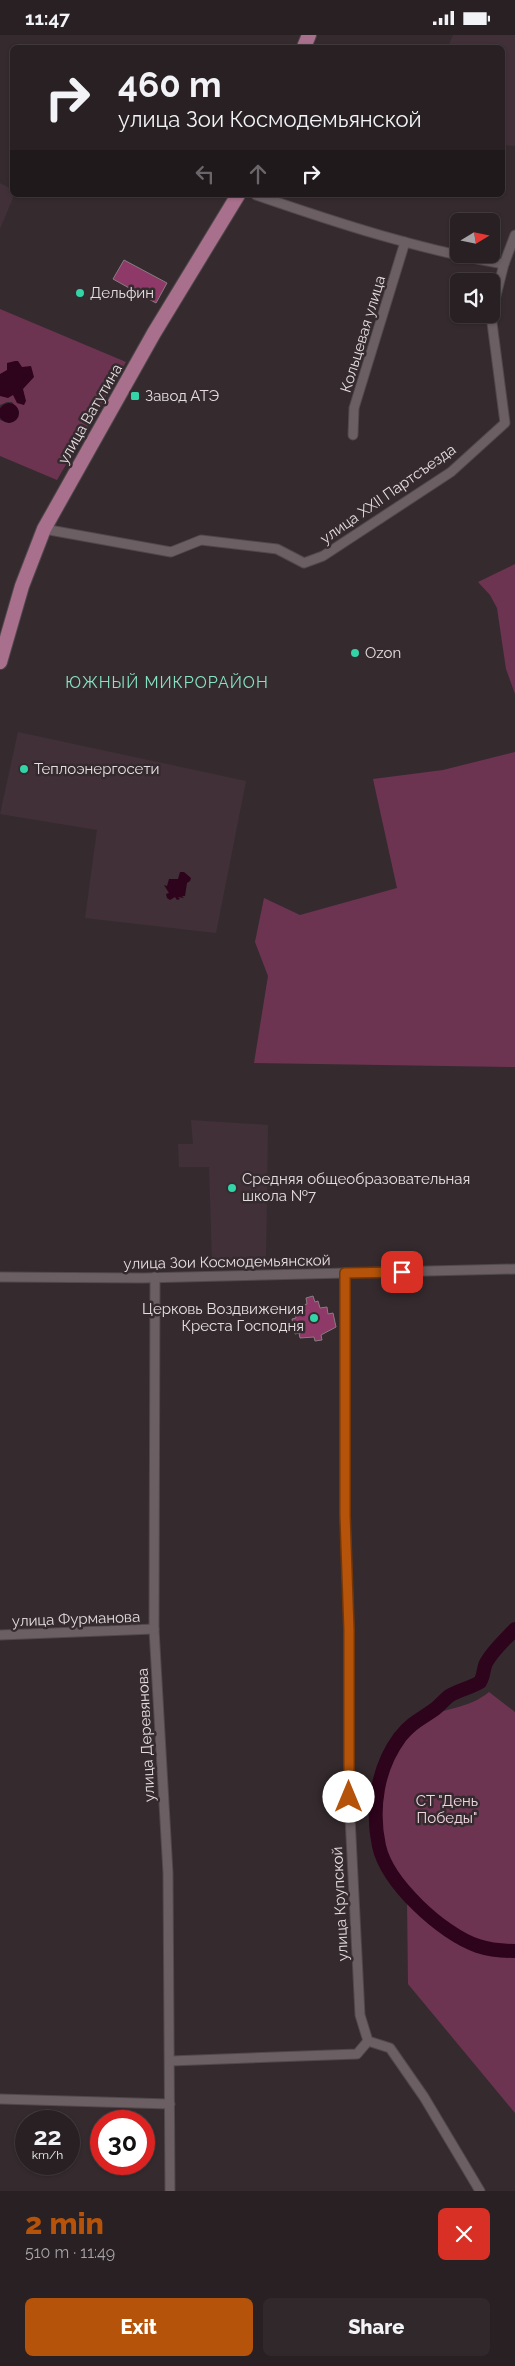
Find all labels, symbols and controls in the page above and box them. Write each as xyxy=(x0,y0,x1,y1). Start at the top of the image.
text: 11:47 xyxy=(25,7,70,29)
text: 460 m xyxy=(118,64,222,105)
icon: right xyxy=(35,65,100,130)
text: улица Зои Космодемьянской xyxy=(118,106,422,132)
icon: left xyxy=(191,160,219,188)
icon: ahead xyxy=(244,160,272,188)
icon: right xyxy=(297,160,325,188)
north arrow xyxy=(450,213,500,263)
map controls xyxy=(450,213,500,323)
street label: Кольцевая улица xyxy=(337,273,389,395)
button: sound xyxy=(450,273,500,323)
place label: Дельфин xyxy=(90,284,154,302)
marker: Дельфин xyxy=(74,287,86,299)
street label: улица Ватутина xyxy=(54,361,126,467)
place label: Завод АТЭ xyxy=(145,387,220,405)
marker: Завод АТЭ xyxy=(129,390,141,402)
street label: улица XXII Партсъезда xyxy=(317,440,459,548)
place label: Ozon xyxy=(365,644,401,662)
marker: Ozon xyxy=(349,647,361,659)
district label: ЮЖНЫЙ МИКРОРАЙОН xyxy=(65,673,269,692)
place label: Теплоэнергосети xyxy=(34,760,159,778)
marker: Теплоэнергосети xyxy=(18,763,30,775)
place label: Средняя общеобразовательная школа №7 xyxy=(242,1170,470,1205)
marker: Средняя общеобразовательная школа №7 xyxy=(226,1182,238,1194)
street label: улица Зои Космодемьянской xyxy=(123,1251,331,1273)
pin xyxy=(381,1251,423,1293)
icon: arrive xyxy=(388,1258,416,1286)
place label: Церковь Воздвижения Креста Господня xyxy=(142,1300,304,1335)
marker: Церковь Воздвижения Креста Господня xyxy=(308,1312,320,1324)
street label: улица Фурманова xyxy=(12,1608,140,1630)
street label: улица Деревянова xyxy=(134,1668,158,1802)
position arrow xyxy=(322,1770,374,1822)
park label: СТ "День Победы" xyxy=(416,1792,478,1827)
street label: улица Крупской xyxy=(328,1846,352,1962)
speed limit sign: 30 xyxy=(90,2110,155,2175)
text: 22 xyxy=(33,2121,62,2151)
text: km/h xyxy=(32,2148,63,2162)
text: 2 min xyxy=(25,2206,104,2241)
button: close xyxy=(438,2208,490,2260)
text: 510 m · 11:49 xyxy=(25,2243,115,2262)
button: Exit xyxy=(25,2298,253,2356)
button: Share xyxy=(263,2298,490,2356)

